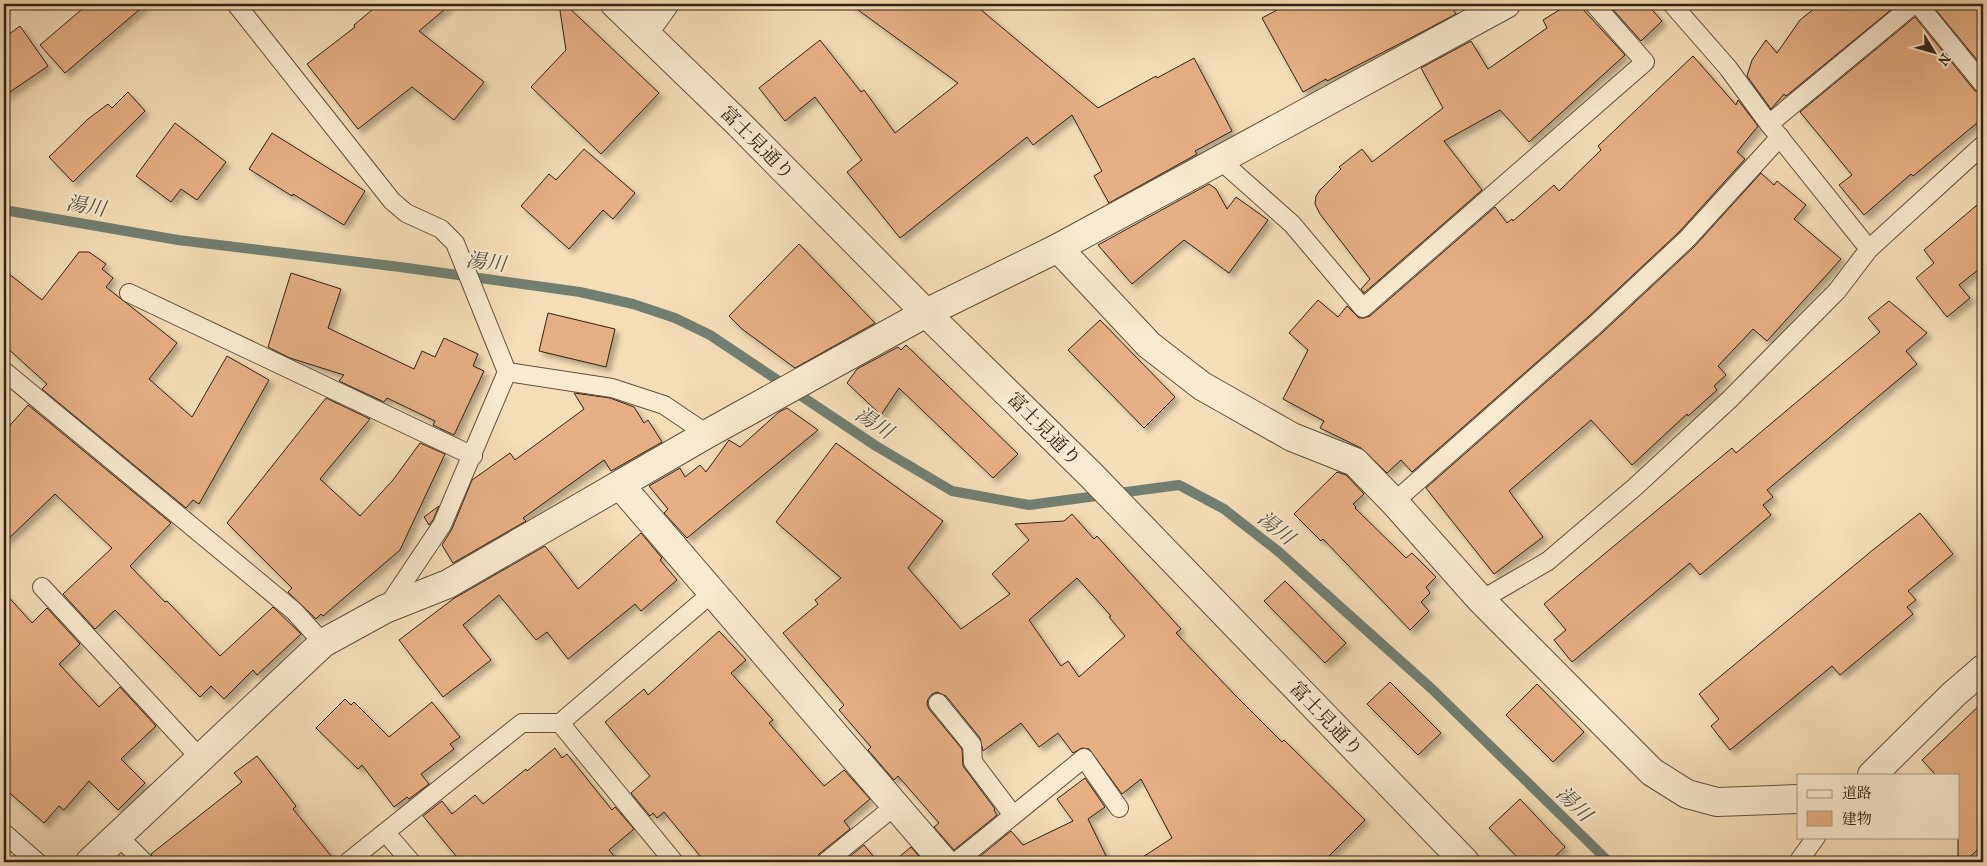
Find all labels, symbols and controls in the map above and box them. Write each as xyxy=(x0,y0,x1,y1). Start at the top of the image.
north arrow xyxy=(1910,28,1960,78)
text: N xyxy=(1934,50,1954,69)
street label: 富士見通り xyxy=(716,102,798,184)
water label: 湯川 xyxy=(64,191,110,221)
water label: 湯川 xyxy=(465,248,509,276)
street label: 富士見通り xyxy=(1003,388,1085,470)
water label: 湯川 xyxy=(851,402,899,445)
water label: 湯川 xyxy=(1253,506,1300,551)
street label: 富士見通り xyxy=(1285,677,1367,761)
legend xyxy=(1797,774,1960,838)
water label: 湯川 xyxy=(1552,782,1598,828)
text: 道路 xyxy=(1842,784,1872,802)
text: 建物 xyxy=(1842,810,1872,828)

